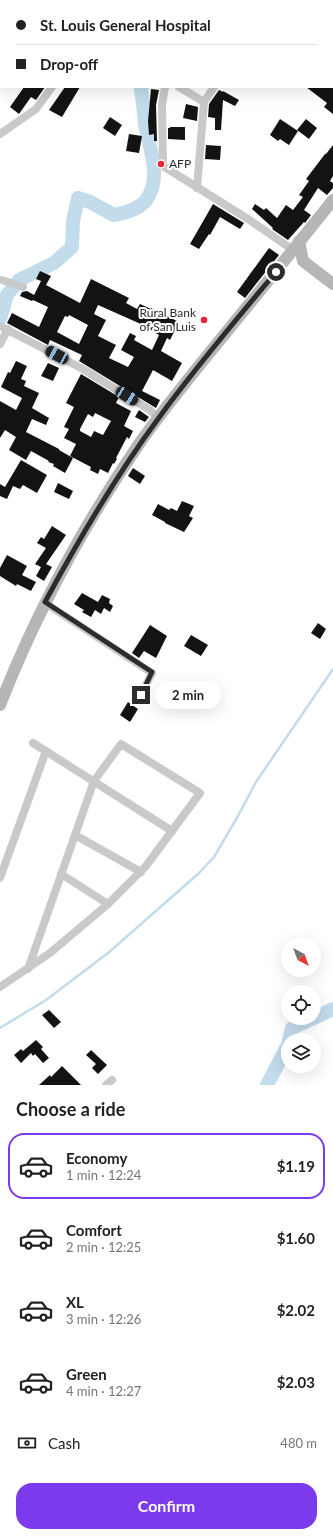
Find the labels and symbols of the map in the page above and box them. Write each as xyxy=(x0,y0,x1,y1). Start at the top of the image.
place label: AFP xyxy=(169,156,191,171)
marker: AFP xyxy=(156,159,166,169)
route start xyxy=(267,263,285,281)
place label: Rural Bank of San Luis xyxy=(139,305,197,334)
marker: Rural Bank of San Luis xyxy=(199,315,209,325)
car xyxy=(44,344,70,366)
car xyxy=(114,385,140,407)
callout: 2 min xyxy=(155,681,221,709)
route end xyxy=(132,686,150,704)
north arrow xyxy=(281,937,321,977)

